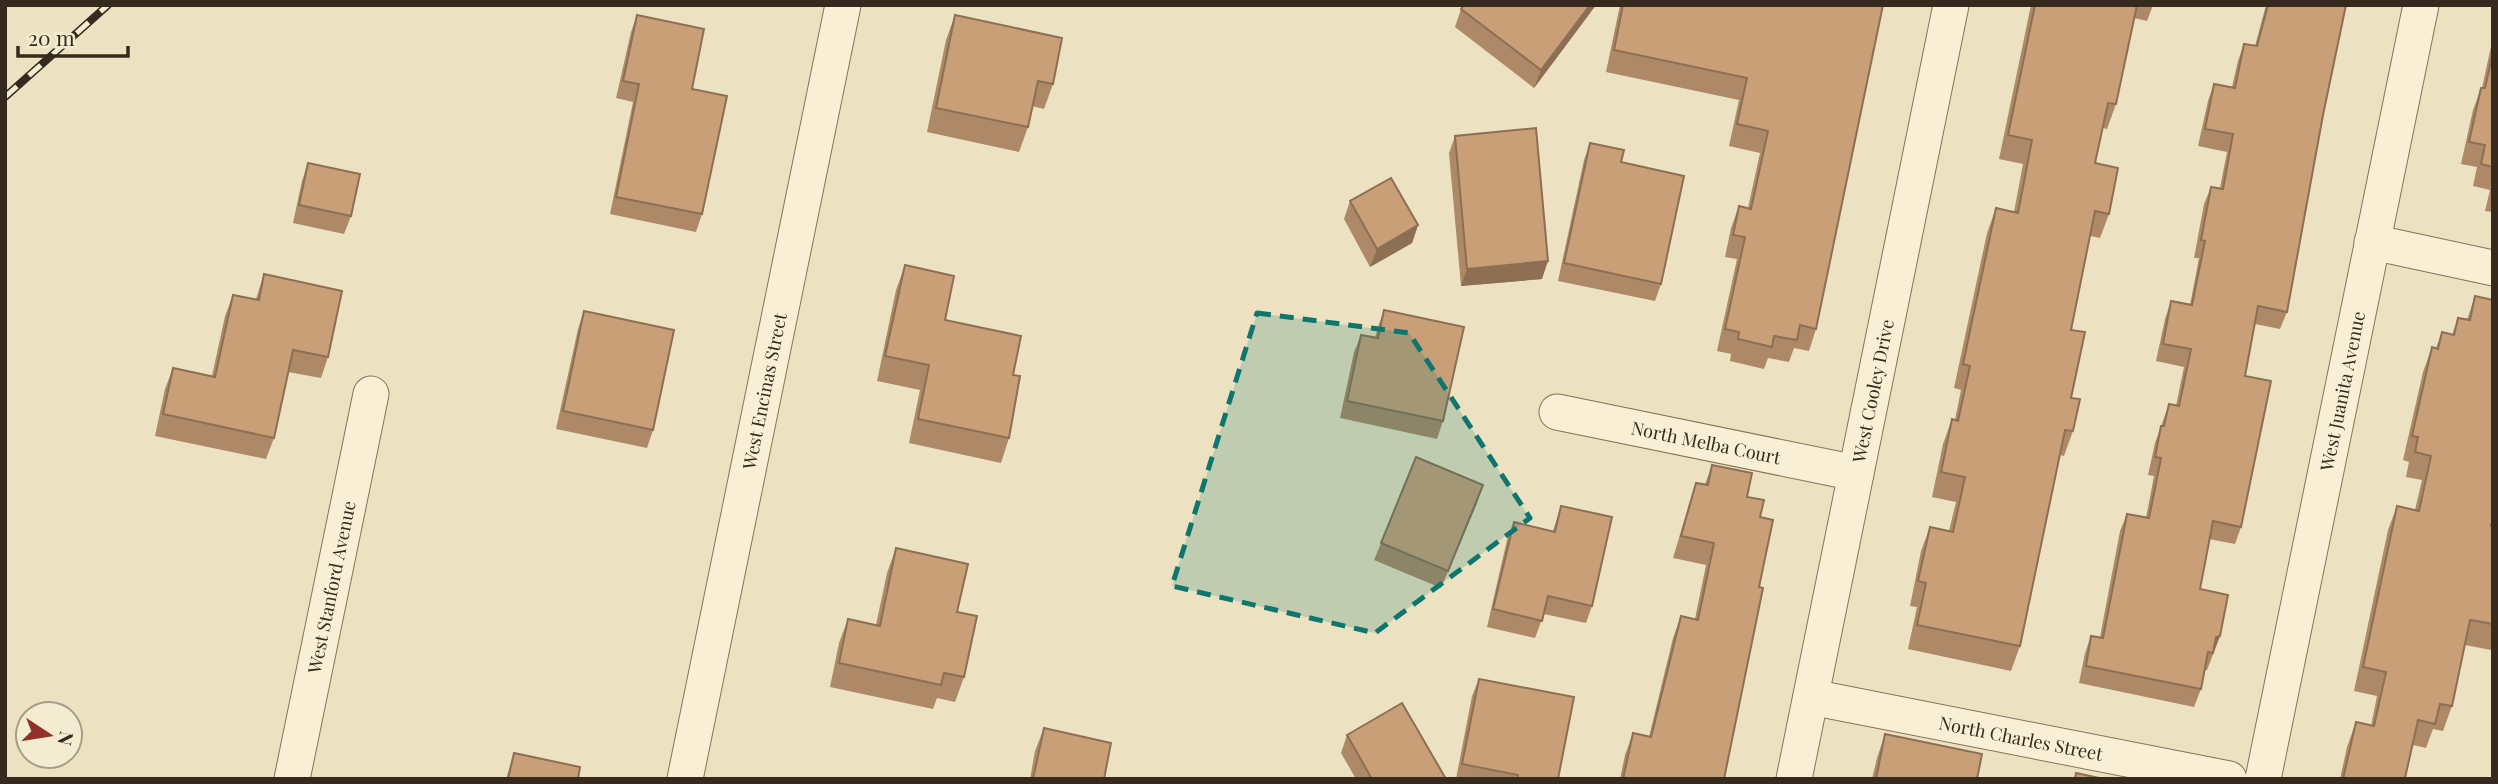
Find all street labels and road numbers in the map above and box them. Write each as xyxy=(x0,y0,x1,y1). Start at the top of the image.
street label: West Juanita Avenue xyxy=(2314,309,2370,474)
street label: West Encinas Street xyxy=(736,310,792,472)
street label: West Cooley Drive xyxy=(1846,317,1899,466)
street label: North Melba Court xyxy=(1629,415,1783,469)
street label: West Stanford Avenue xyxy=(302,499,361,676)
street label: North Charles Street xyxy=(1937,710,2106,766)

